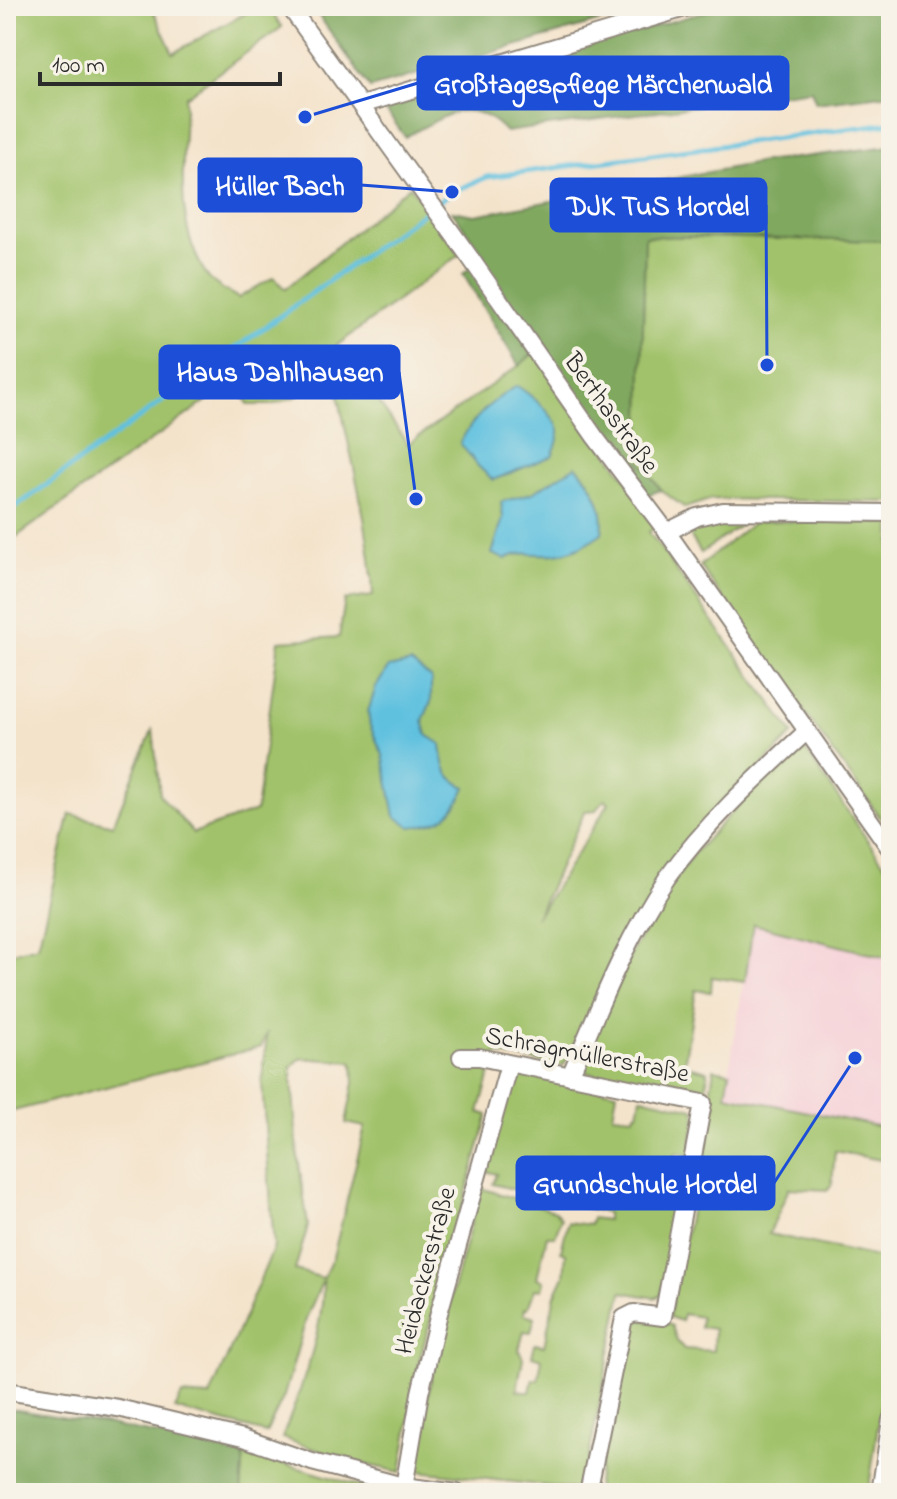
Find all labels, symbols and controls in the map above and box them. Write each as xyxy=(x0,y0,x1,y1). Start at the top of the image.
scale bar xyxy=(40,36,280,86)
text: 100 m xyxy=(52,49,105,84)
callout: Großtagespflege Märchenwald xyxy=(418,57,788,109)
text: Großtagespflege Märchenwald xyxy=(434,66,772,108)
callout: Hüller Bach xyxy=(199,159,361,211)
text: Hüller Bach xyxy=(215,168,345,209)
callout: DJK TuS Hordel xyxy=(551,179,766,231)
text: DJK TuS Hordel xyxy=(565,188,750,229)
street label: Berthastraße xyxy=(552,345,667,483)
callout: Haus Dahlhausen xyxy=(160,346,399,398)
text: Haus Dahlhausen xyxy=(176,354,384,395)
street label: Schragmüllerstraße xyxy=(482,1018,693,1094)
callout: Grundschule Hordel xyxy=(517,1157,774,1209)
text: Grundschule Hordel xyxy=(533,1166,757,1207)
street label: Heidackerstraße xyxy=(386,1183,468,1359)

